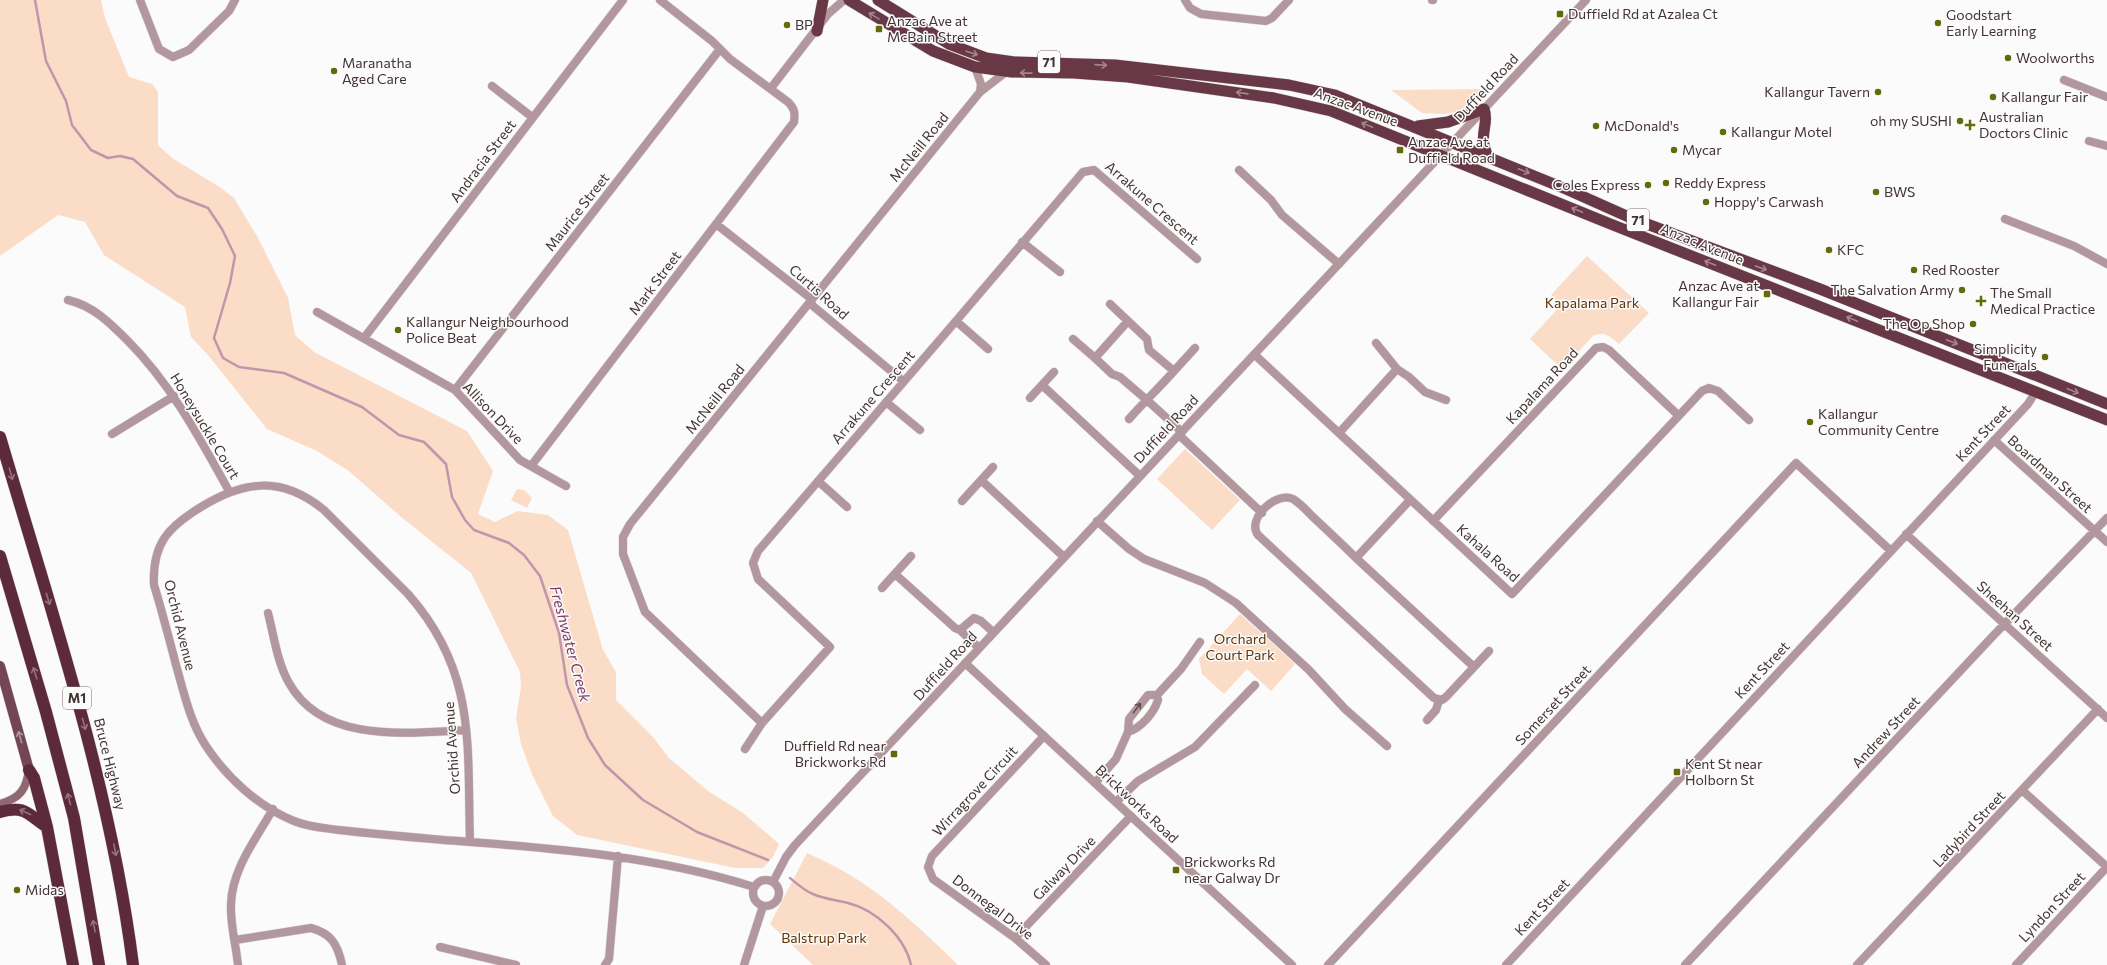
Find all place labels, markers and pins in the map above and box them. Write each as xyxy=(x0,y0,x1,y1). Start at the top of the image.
place label: Duffield Rd at Azalea Ct xyxy=(1568,5,1718,22)
place label: Goodstart Early Learning xyxy=(1946,6,2037,39)
marker: Duffield Rd at Azalea Ct xyxy=(1555,9,1565,19)
place label: Anzac Ave at McBain Street xyxy=(887,12,978,45)
place label: BP xyxy=(795,16,813,33)
marker: Goodstart Early Learning xyxy=(1933,18,1943,28)
marker: BP xyxy=(782,20,792,30)
marker: Anzac Ave at McBain Street xyxy=(874,24,884,34)
place label: Woolworths xyxy=(2016,49,2095,66)
marker: Woolworths xyxy=(2003,53,2013,63)
place label: Maranatha Aged Care xyxy=(342,54,412,87)
marker: Maranatha Aged Care xyxy=(329,66,339,76)
place label: Kallangur Tavern xyxy=(1764,83,1870,100)
marker: Kallangur Tavern xyxy=(1873,87,1883,97)
place label: Kallangur Fair xyxy=(2001,88,2089,105)
marker: Kallangur Fair xyxy=(1988,92,1998,102)
place label: Australian Doctors Clinic xyxy=(1979,108,2068,141)
place label: oh my SUSHI xyxy=(1870,112,1952,129)
marker: oh my SUSHI xyxy=(1955,116,1965,126)
place label: McDonald's xyxy=(1604,117,1679,134)
marker: Australian Doctors Clinic xyxy=(1964,119,1976,131)
marker: McDonald's xyxy=(1591,121,1601,131)
place label: Kallangur Motel xyxy=(1731,123,1832,140)
marker: Kallangur Motel xyxy=(1718,127,1728,137)
place label: Anzac Ave at Duffield Road xyxy=(1408,133,1495,166)
place label: Mycar xyxy=(1682,141,1722,158)
marker: Anzac Ave at Duffield Road xyxy=(1395,145,1405,155)
marker: Mycar xyxy=(1669,145,1679,155)
place label: Reddy Express xyxy=(1674,174,1766,191)
place label: Coles Express xyxy=(1553,176,1640,193)
marker: Reddy Express xyxy=(1661,178,1671,188)
marker: Coles Express xyxy=(1643,180,1653,190)
place label: BWS xyxy=(1884,183,1915,200)
marker: BWS xyxy=(1871,187,1881,197)
place label: Hoppy's Carwash xyxy=(1714,193,1824,210)
marker: Hoppy's Carwash xyxy=(1701,197,1711,207)
place label: KFC xyxy=(1837,241,1864,258)
marker: KFC xyxy=(1824,245,1834,255)
place label: Red Rooster xyxy=(1922,261,2000,278)
marker: Red Rooster xyxy=(1909,265,1919,275)
place label: Anzac Ave at Kallangur Fair xyxy=(1672,277,1759,310)
place label: The Salvation Army xyxy=(1831,281,1954,298)
place label: The Small Medical Practice xyxy=(1990,284,2095,317)
marker: The Salvation Army xyxy=(1957,285,1967,295)
marker: Anzac Ave at Kallangur Fair xyxy=(1762,289,1772,299)
marker: The Small Medical Practice xyxy=(1975,295,1987,307)
place label: Kallangur Neighbourhood Police Beat xyxy=(406,313,569,346)
place label: The Op Shop xyxy=(1883,315,1965,332)
marker: The Op Shop xyxy=(1968,319,1978,329)
marker: Kallangur Neighbourhood Police Beat xyxy=(393,325,403,335)
place label: Simplicity Funerals xyxy=(1974,340,2037,373)
marker: Simplicity Funerals xyxy=(2040,352,2050,362)
place label: Kallangur Community Centre xyxy=(1818,405,1939,438)
marker: Kallangur Community Centre xyxy=(1805,417,1815,427)
place label: Duffield Rd near Brickworks Rd xyxy=(784,737,886,770)
marker: Duffield Rd near Brickworks Rd xyxy=(889,749,899,759)
place label: Kent St near Holborn St xyxy=(1685,755,1763,788)
marker: Kent St near Holborn St xyxy=(1672,767,1682,777)
place label: Brickworks Rd near Galway Dr xyxy=(1184,853,1281,886)
marker: Brickworks Rd near Galway Dr xyxy=(1171,865,1181,875)
place label: Midas xyxy=(25,881,64,898)
marker: Midas xyxy=(12,885,22,895)

